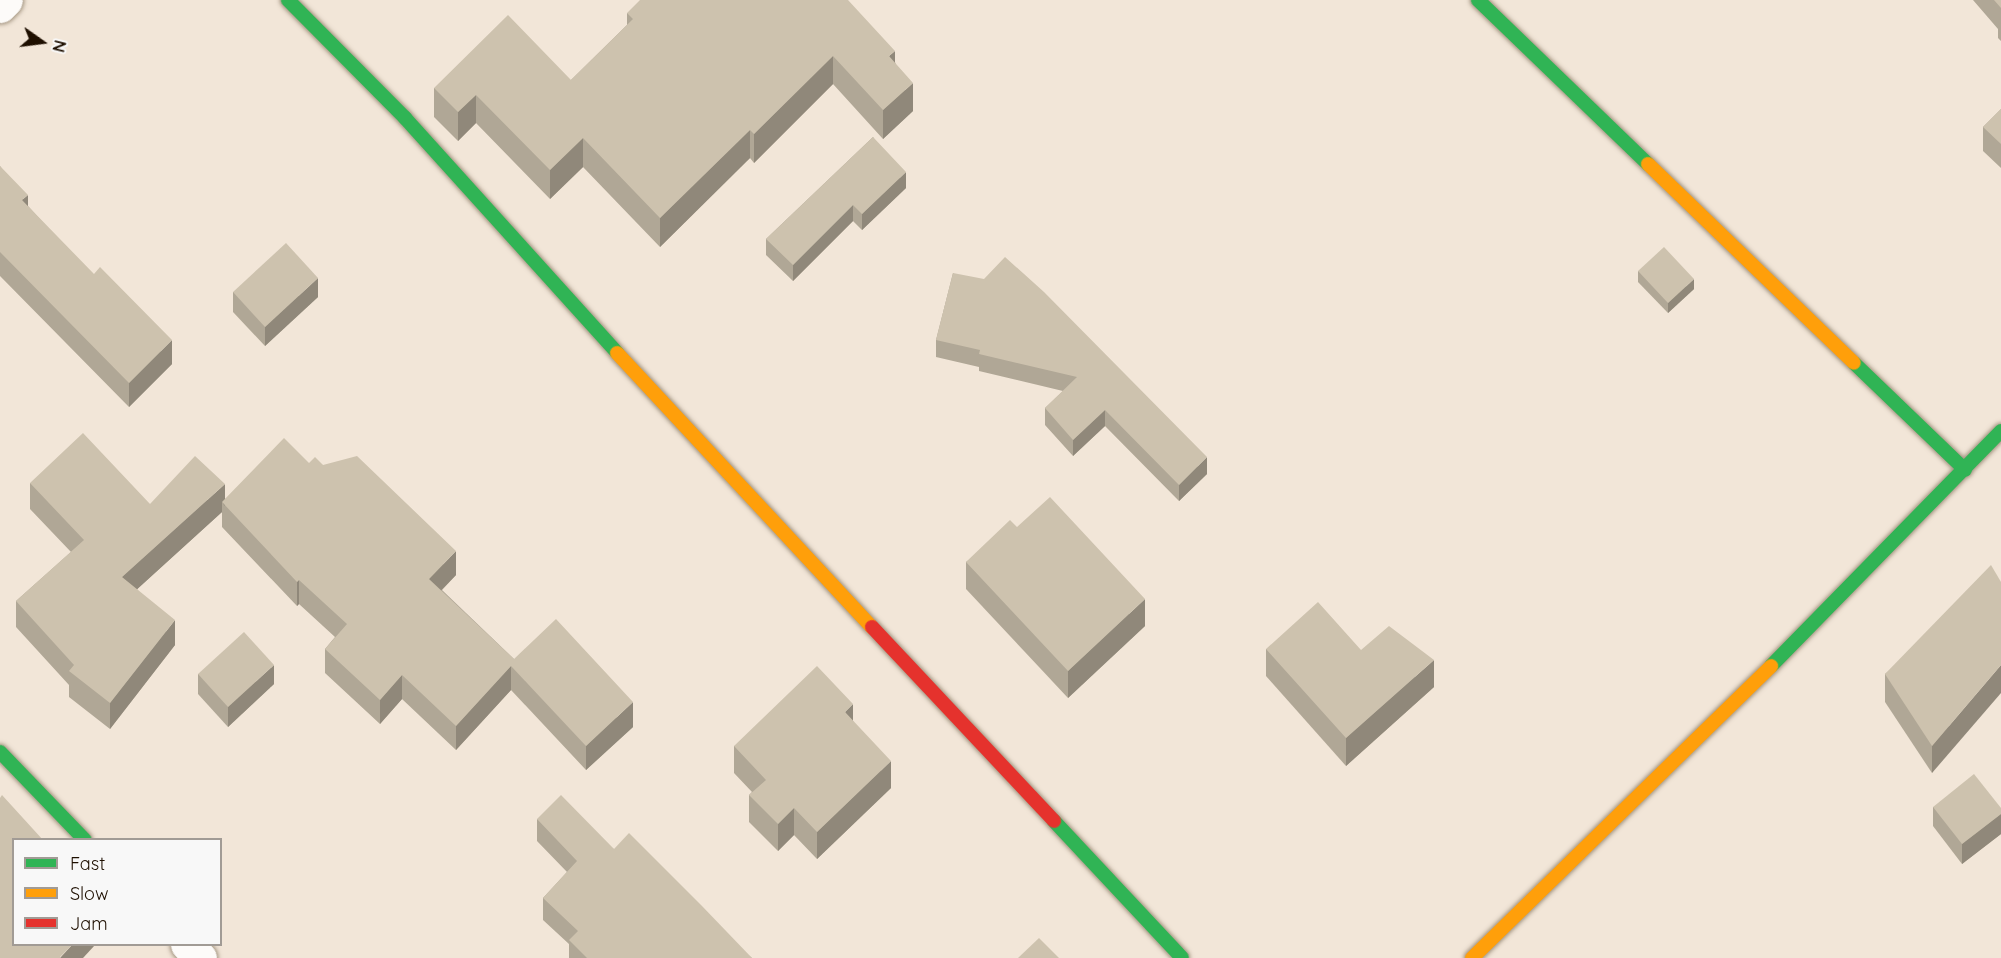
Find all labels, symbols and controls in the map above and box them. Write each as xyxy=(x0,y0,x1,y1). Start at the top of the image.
north arrow xyxy=(12,12,72,72)
text: N xyxy=(48,38,71,54)
legend xyxy=(12,838,222,946)
text: Fast xyxy=(70,852,105,875)
text: Slow xyxy=(70,882,108,905)
text: Jam xyxy=(70,912,108,935)

